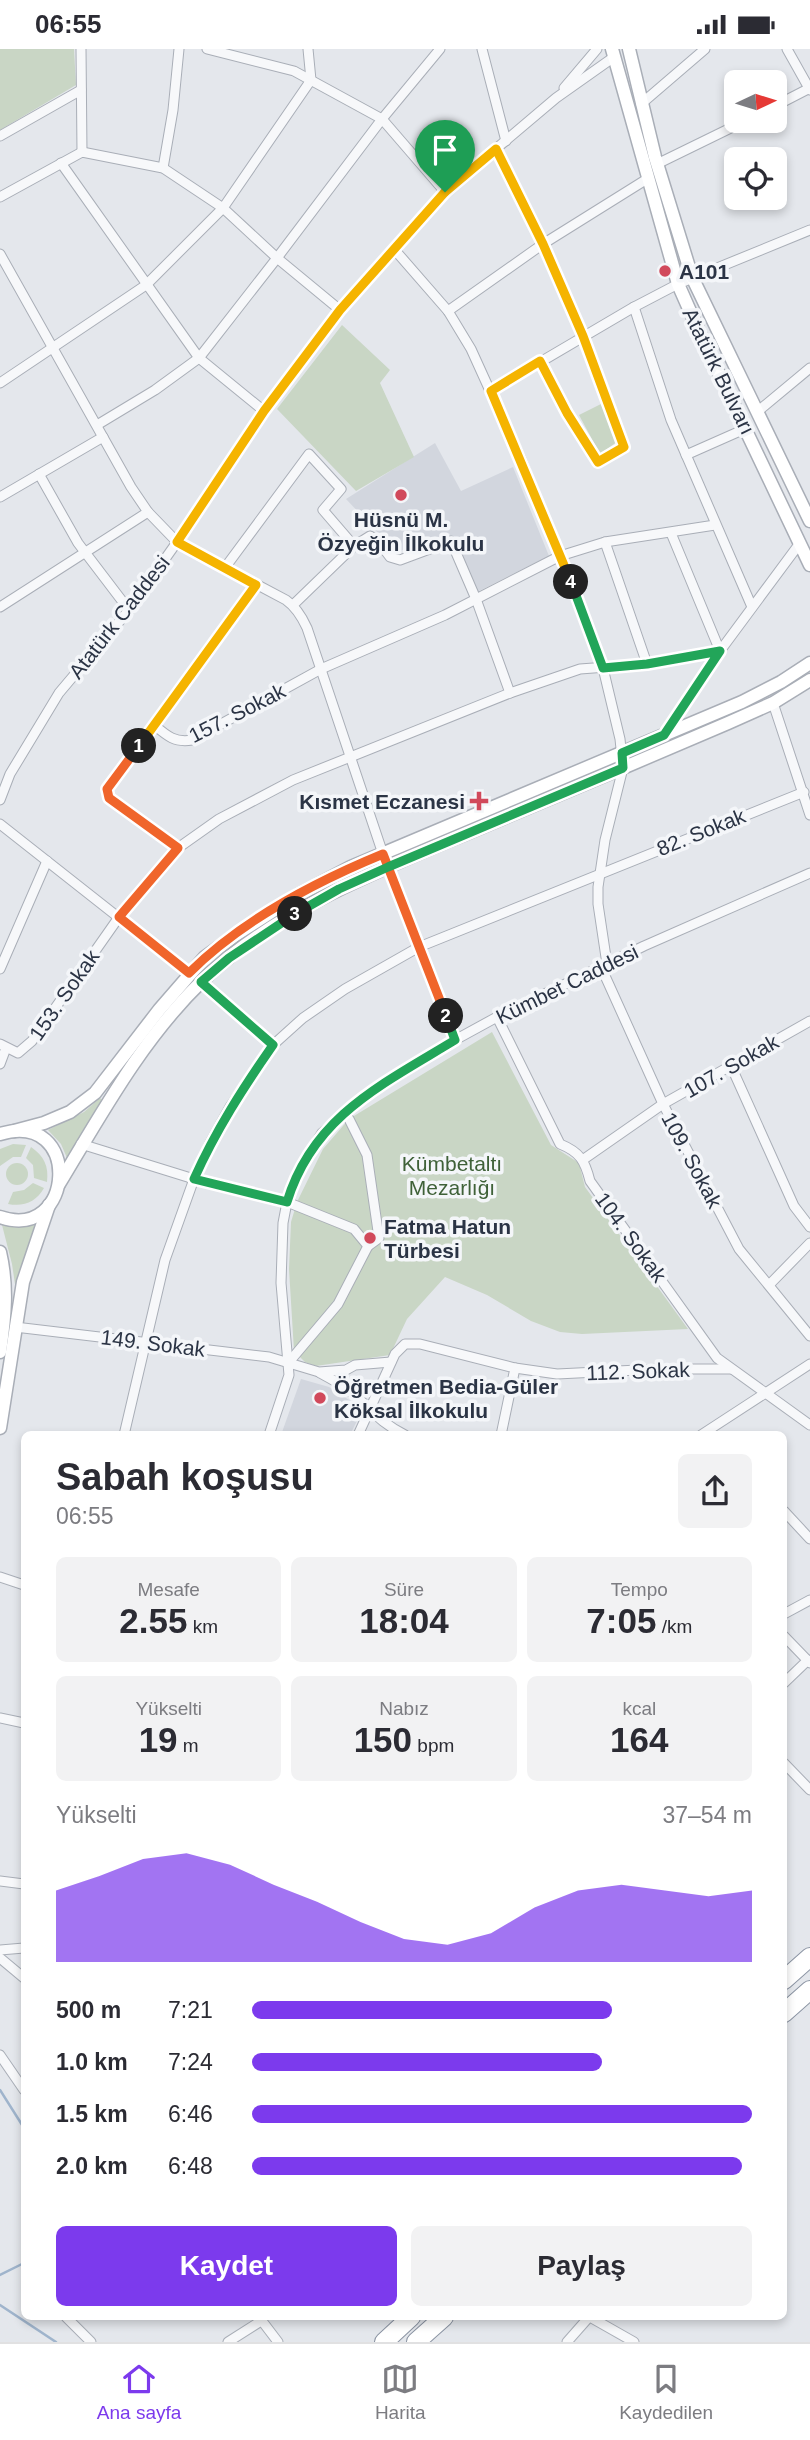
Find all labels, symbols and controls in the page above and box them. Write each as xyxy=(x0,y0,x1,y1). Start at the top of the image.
text: 06:55 xyxy=(35,9,102,39)
north arrow xyxy=(724,70,788,133)
map controls xyxy=(724,70,787,210)
pin xyxy=(415,120,475,192)
icon: arrive xyxy=(426,131,464,169)
button: locate xyxy=(724,147,787,210)
place label: A101 xyxy=(679,260,730,283)
marker: A101 xyxy=(657,263,673,279)
street label: Atatürk Bulvarı xyxy=(678,304,760,438)
marker: Hüsnü M. Özyeğin İlkokulu xyxy=(393,487,409,503)
place label: Hüsnü M. Özyeğin İlkokulu xyxy=(318,508,484,555)
street label: Atatürk Caddesi xyxy=(64,551,174,683)
pin: 4 xyxy=(554,565,588,599)
text: 4 xyxy=(565,571,576,592)
street label: 157. Sokak xyxy=(185,679,289,747)
pin: 1 xyxy=(122,729,156,763)
text: 1 xyxy=(133,735,144,756)
place label: Kısmet Eczanesi xyxy=(299,790,465,813)
marker: Kısmet Eczanesi xyxy=(471,793,487,809)
street label: 82. Sokak xyxy=(653,804,749,860)
pin: 3 xyxy=(278,897,312,931)
text: 3 xyxy=(289,903,300,924)
street label: Kümbet Caddesi xyxy=(492,940,642,1028)
street label: 153. Sokak xyxy=(24,945,104,1045)
pin: 2 xyxy=(428,999,464,1033)
text: 2 xyxy=(440,1005,451,1026)
street label: 107. Sokak xyxy=(680,1030,783,1102)
street label: 109. Sokak xyxy=(657,1108,727,1212)
park label: Kümbetaltı Mezarlığı xyxy=(402,1152,502,1199)
street label: 104. Sokak xyxy=(591,1188,671,1287)
place label: Fatma Hatun Türbesi xyxy=(384,1215,511,1262)
marker: Fatma Hatun Türbesi xyxy=(362,1230,378,1246)
street label: 149. Sokak xyxy=(99,1325,207,1361)
street label: 112. Sokak xyxy=(586,1358,691,1384)
place label: Öğretmen Bedia-Güler Köksal İlkokulu xyxy=(334,1375,558,1422)
marker: Öğretmen Bedia-Güler Köksal İlkokulu xyxy=(312,1390,328,1406)
button: share xyxy=(678,1454,752,1528)
text: Sabah koşusu xyxy=(56,1456,314,1498)
text: 06:55 xyxy=(56,1503,114,1529)
text: Mesafe xyxy=(138,1579,200,1600)
text: Süre xyxy=(384,1579,424,1600)
text: Tempo xyxy=(611,1579,668,1600)
text: 2.55 xyxy=(119,1601,187,1640)
text: 18:04 xyxy=(359,1601,449,1640)
text: 7:05 xyxy=(586,1601,656,1640)
text: km xyxy=(187,1616,218,1637)
text: /km xyxy=(656,1616,692,1637)
text: Yükselti xyxy=(135,1698,202,1719)
text: Nabız xyxy=(379,1698,429,1719)
text: kcal xyxy=(622,1698,656,1719)
text: 19 xyxy=(139,1720,178,1759)
text: 150 xyxy=(354,1720,412,1759)
text: 164 xyxy=(610,1720,669,1759)
text: m xyxy=(178,1735,199,1756)
text: bpm xyxy=(412,1735,454,1756)
text: Yükselti xyxy=(56,1802,137,1828)
text: 37–54 m xyxy=(662,1802,752,1828)
text: 500 m xyxy=(56,1997,121,2023)
text: 7:21 xyxy=(168,1997,213,2023)
text: 1.0 km xyxy=(56,2049,128,2075)
text: 7:24 xyxy=(168,2049,213,2075)
text: 1.5 km xyxy=(56,2101,128,2127)
text: 6:46 xyxy=(168,2101,213,2127)
text: 2.0 km xyxy=(56,2153,128,2179)
text: 6:48 xyxy=(168,2153,213,2179)
button: Kaydet xyxy=(56,2226,397,2306)
button: Paylaş xyxy=(411,2226,752,2306)
tab: Ana sayfa xyxy=(97,2360,181,2424)
tab: Harita xyxy=(375,2360,426,2424)
tab: Kaydedilen xyxy=(619,2360,713,2424)

